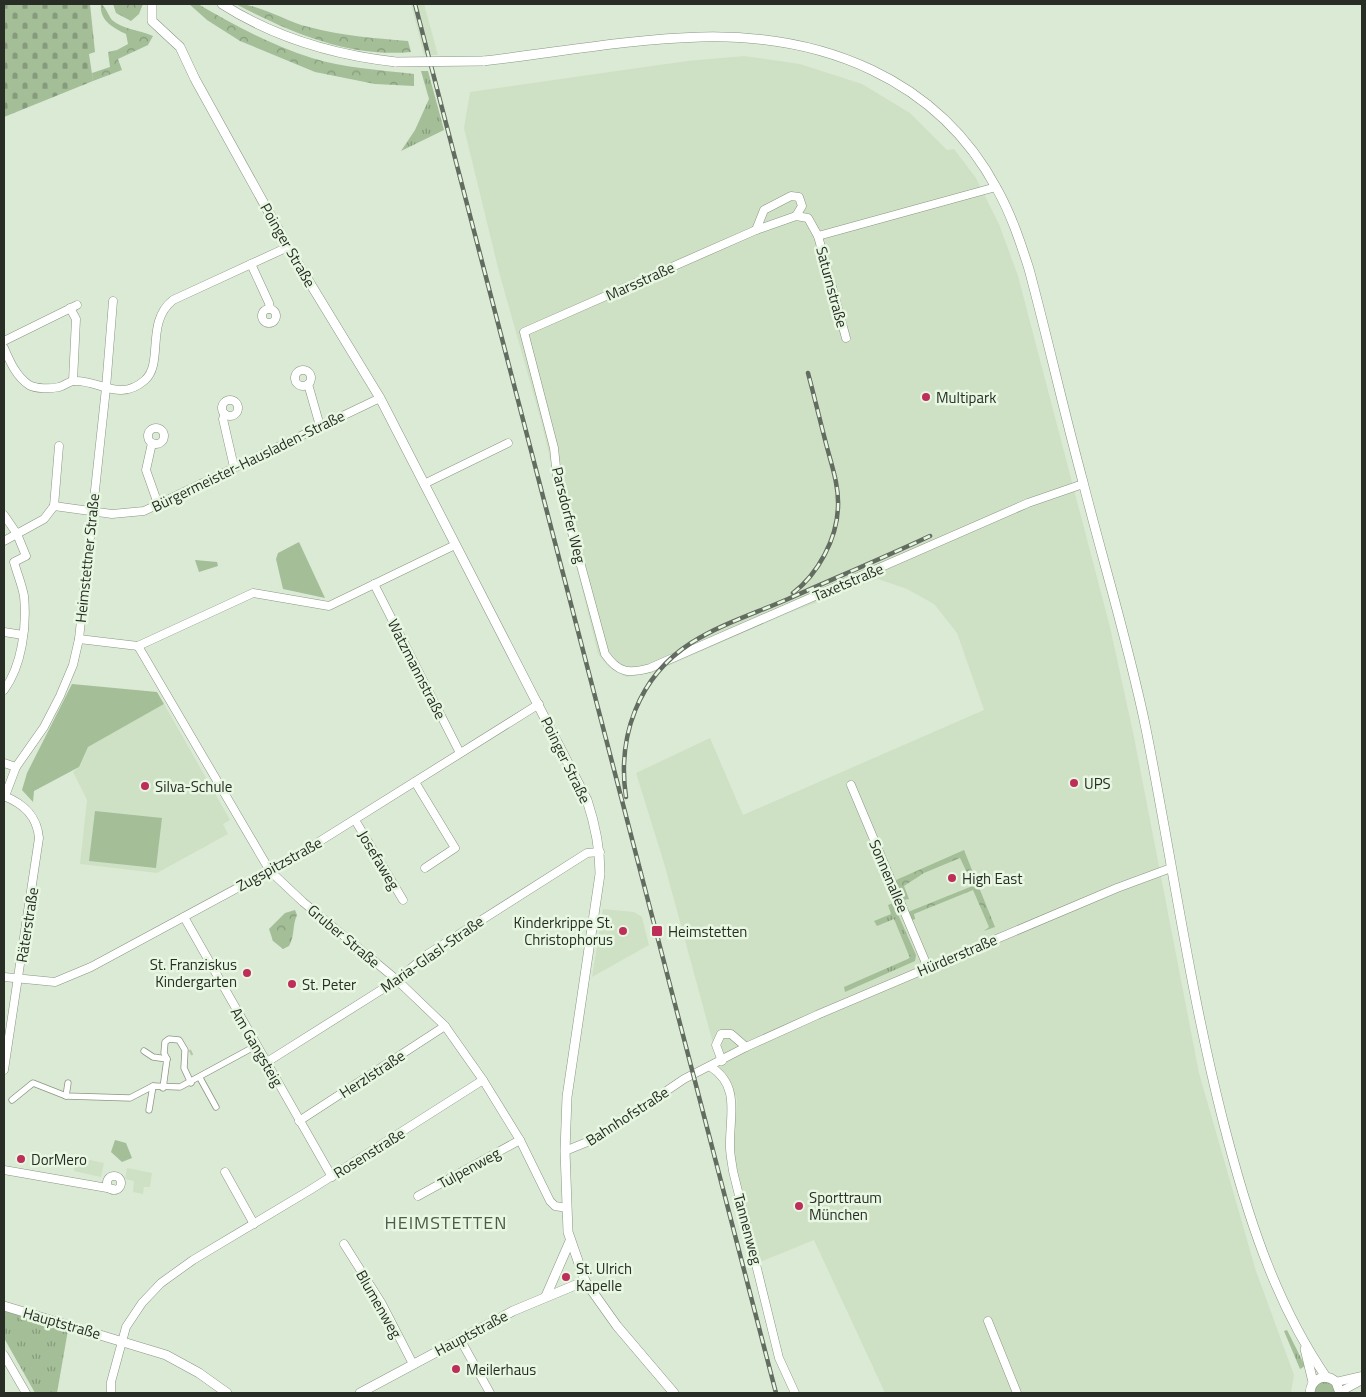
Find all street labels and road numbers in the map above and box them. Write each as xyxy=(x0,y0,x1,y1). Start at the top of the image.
street label: Poinger Straße xyxy=(255,199,321,291)
street label: Saturnstraße xyxy=(810,244,854,330)
street label: Marsstraße xyxy=(602,256,678,306)
street label: Bürgermeister-Hausladen-Straße xyxy=(147,404,349,518)
street label: Parsdorfer Weg xyxy=(546,464,592,566)
street label: Heimstettner Straße xyxy=(69,492,105,624)
street label: Taxetstraße xyxy=(809,557,887,607)
street label: Watzmannstraße xyxy=(382,615,452,723)
street label: Poinger Straße xyxy=(535,713,597,807)
street label: Josefaweg xyxy=(352,826,406,894)
street label: Zugspitzstraße xyxy=(232,831,326,897)
street label: Sonnenallee xyxy=(863,836,915,916)
street label: Räterstraße xyxy=(10,886,44,964)
street label: Gruber Straße xyxy=(303,899,385,973)
street label: Maria-Glasl-Straße xyxy=(376,910,488,998)
street label: Hürderstraße xyxy=(913,928,1001,982)
street label: Am Gangsteig xyxy=(225,1003,289,1091)
street label: Herzlstraße xyxy=(335,1044,409,1104)
street label: Bahnhofstraße xyxy=(581,1081,673,1151)
street label: Rosenstraße xyxy=(329,1122,409,1184)
street label: Tulpenweg xyxy=(434,1141,505,1195)
street label: Tannenweg xyxy=(728,1191,769,1267)
street label: Blumenweg xyxy=(350,1266,408,1343)
street label: Hauptstraße xyxy=(20,1301,104,1345)
street label: Hauptstraße xyxy=(430,1304,512,1362)

